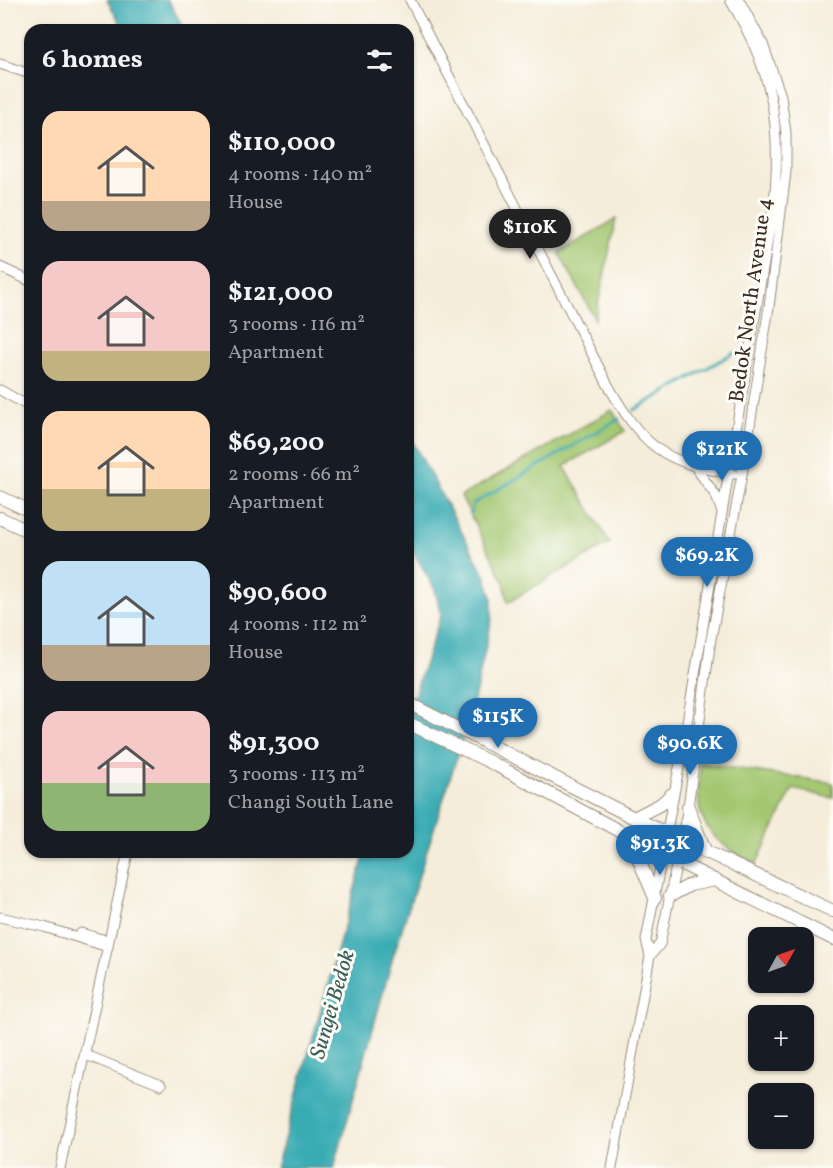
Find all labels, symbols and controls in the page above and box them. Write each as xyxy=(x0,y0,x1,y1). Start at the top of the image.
text: 6 homes xyxy=(42,42,143,78)
icon: filters xyxy=(363,44,396,77)
text: $110,000 xyxy=(228,125,336,161)
icon: home xyxy=(90,135,162,207)
text: 4 rooms · 140 m² xyxy=(228,161,372,189)
text: House xyxy=(228,189,283,217)
street label: Bedok North Avenue 4 xyxy=(723,196,780,405)
pin: $110K xyxy=(488,209,572,260)
text: $110K xyxy=(503,214,557,242)
text: $121,000 xyxy=(228,275,333,311)
icon: home xyxy=(90,285,162,357)
text: 3 rooms · 116 m² xyxy=(228,311,365,339)
text: Apartment xyxy=(228,339,324,367)
text: $69,200 xyxy=(228,425,324,461)
pin: $121K xyxy=(680,431,764,482)
icon: home xyxy=(90,435,162,507)
text: $121K xyxy=(696,436,748,464)
text: 2 rooms · 66 m² xyxy=(228,461,360,489)
text: Apartment xyxy=(228,489,324,517)
pin: $69.2K xyxy=(658,537,756,588)
text: $69.2K xyxy=(675,542,739,570)
text: $90,600 xyxy=(228,575,327,611)
icon: home xyxy=(90,585,162,657)
text: 4 rooms · 112 m² xyxy=(228,611,367,639)
text: House xyxy=(228,639,283,667)
pin: $115K xyxy=(456,698,540,749)
text: $115K xyxy=(472,703,524,731)
text: $91,300 xyxy=(228,725,319,761)
pin: $90.6K xyxy=(641,725,739,776)
text: $90.6K xyxy=(657,730,723,758)
icon: home xyxy=(90,735,162,807)
text: 3 rooms · 113 m² xyxy=(228,761,365,789)
text: Changi South Lane xyxy=(228,789,394,817)
pin: $91.3K xyxy=(611,825,709,876)
text: $91.3K xyxy=(630,830,690,858)
north arrow xyxy=(748,927,814,993)
map controls xyxy=(748,927,814,1149)
water label: Sungei Bedok xyxy=(303,947,364,1063)
button: + xyxy=(748,1005,814,1071)
button: − xyxy=(748,1083,814,1149)

